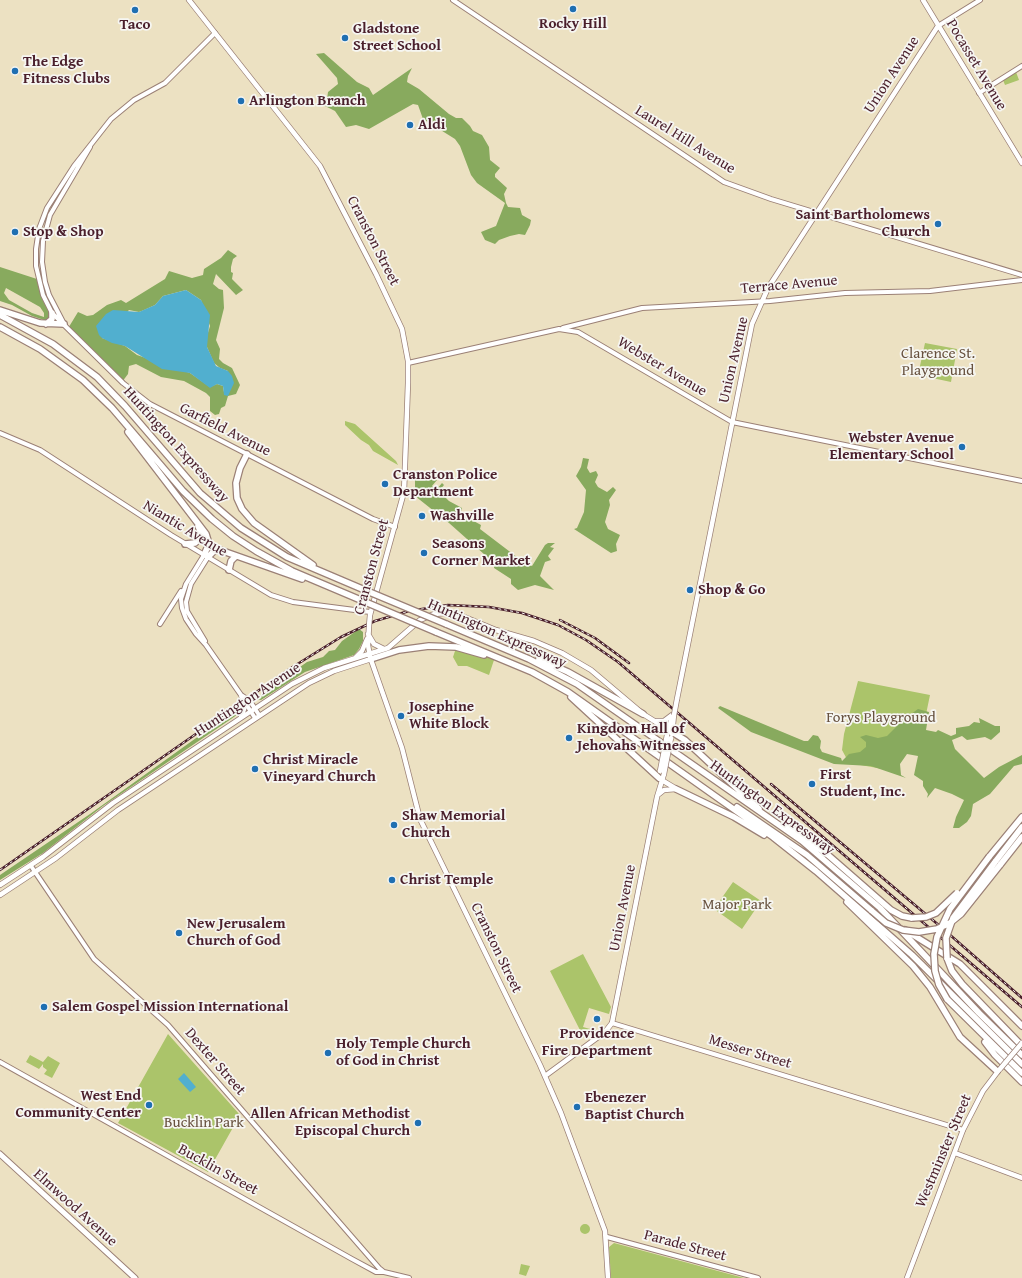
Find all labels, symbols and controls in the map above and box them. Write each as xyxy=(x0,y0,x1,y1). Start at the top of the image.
marker: Rocky Hill xyxy=(568,4,578,14)
marker: Taco xyxy=(130,5,140,15)
place label: Rocky Hill xyxy=(539,15,607,33)
place label: Taco xyxy=(120,16,150,34)
street label: Pocasset Avenue xyxy=(942,16,1010,114)
place label: Gladstone Street School xyxy=(353,20,441,55)
marker: Gladstone Street School xyxy=(340,33,350,43)
street label: Union Avenue xyxy=(860,33,924,117)
place label: The Edge Fitness Clubs xyxy=(23,53,110,88)
marker: The Edge Fitness Clubs xyxy=(10,66,20,76)
place label: Arlington Branch xyxy=(249,92,365,110)
marker: Arlington Branch xyxy=(236,96,246,106)
street label: Laurel Hill Avenue xyxy=(631,102,739,178)
place label: Aldi xyxy=(418,116,445,134)
marker: Aldi xyxy=(405,120,415,130)
street label: Cranston Street xyxy=(343,193,403,289)
place label: Saint Bartholomews Church xyxy=(795,206,930,241)
marker: Saint Bartholomews Church xyxy=(933,219,943,229)
place label: Stop & Shop xyxy=(23,223,103,241)
marker: Stop & Shop xyxy=(10,227,20,237)
street label: Terrace Avenue xyxy=(740,272,838,298)
street label: Union Avenue xyxy=(715,315,753,405)
street label: Webster Avenue xyxy=(614,333,710,401)
park label: Clarence St. Playground xyxy=(901,345,975,380)
street label: Huntington Expressway xyxy=(119,383,233,507)
street label: Garfield Avenue xyxy=(176,399,274,461)
place label: Webster Avenue Elementary School xyxy=(830,429,954,464)
marker: Webster Avenue Elementary School xyxy=(957,442,967,452)
place label: Cranston Police Department xyxy=(393,466,497,501)
marker: Cranston Police Department xyxy=(380,479,390,489)
street label: Niantic Avenue xyxy=(140,497,230,561)
place label: Washville xyxy=(430,507,494,525)
marker: Washville xyxy=(417,511,427,521)
street label: Cranston Street xyxy=(351,517,393,617)
place label: Seasons Corner Market xyxy=(432,535,531,570)
marker: Seasons Corner Market xyxy=(419,548,429,558)
place label: Shop & Go xyxy=(698,581,765,599)
marker: Shop & Go xyxy=(685,585,695,595)
street label: Huntington Expressway xyxy=(425,595,569,673)
street label: Huntington Avenue xyxy=(192,659,304,741)
place label: Josephine White Block xyxy=(409,698,489,733)
park label: Forys Playground xyxy=(826,709,936,727)
marker: Josephine White Block xyxy=(396,711,406,721)
place label: Kingdom Hall of Jehovahs Witnesses xyxy=(577,720,706,755)
marker: Kingdom Hall of Jehovahs Witnesses xyxy=(564,733,574,743)
place label: Christ Miracle Vineyard Church xyxy=(263,751,376,786)
street label: Huntington Expressway xyxy=(706,757,838,859)
marker: Christ Miracle Vineyard Church xyxy=(250,764,260,774)
place label: First Student, Inc. xyxy=(820,766,905,801)
marker: First Student, Inc. xyxy=(807,779,817,789)
place label: Shaw Memorial Church xyxy=(402,807,505,842)
marker: Shaw Memorial Church xyxy=(389,820,399,830)
street label: Union Avenue xyxy=(606,863,640,953)
place label: Christ Temple xyxy=(400,871,493,889)
marker: Christ Temple xyxy=(387,875,397,885)
park label: Major Park xyxy=(702,896,772,914)
street label: Cranston Street xyxy=(466,900,526,996)
place label: New Jerusalem Church of God xyxy=(187,915,286,950)
marker: New Jerusalem Church of God xyxy=(174,928,184,938)
place label: Salem Gospel Mission International xyxy=(52,998,288,1016)
marker: Salem Gospel Mission International xyxy=(39,1002,49,1012)
marker: Providence Fire Department xyxy=(592,1014,602,1024)
street label: Dexter Street xyxy=(181,1025,249,1099)
place label: Providence Fire Department xyxy=(542,1025,652,1060)
street label: Messer Street xyxy=(706,1031,794,1073)
place label: Holy Temple Church of God in Christ xyxy=(336,1035,471,1070)
marker: Holy Temple Church of God in Christ xyxy=(323,1048,333,1058)
place label: West End Community Center xyxy=(15,1087,141,1122)
place label: Ebenezer Baptist Church xyxy=(585,1089,684,1124)
street label: Westminster Street xyxy=(912,1092,976,1210)
marker: West End Community Center xyxy=(144,1100,154,1110)
marker: Ebenezer Baptist Church xyxy=(572,1102,582,1112)
place label: Allen African Methodist Episcopal Church xyxy=(250,1105,410,1140)
park label: Bucklin Park xyxy=(164,1114,244,1132)
marker: Allen African Methodist Episcopal Church xyxy=(413,1118,423,1128)
street label: Bucklin Street xyxy=(175,1141,261,1199)
street label: Elmwood Avenue xyxy=(29,1165,121,1251)
street label: Parade Street xyxy=(642,1226,728,1266)

